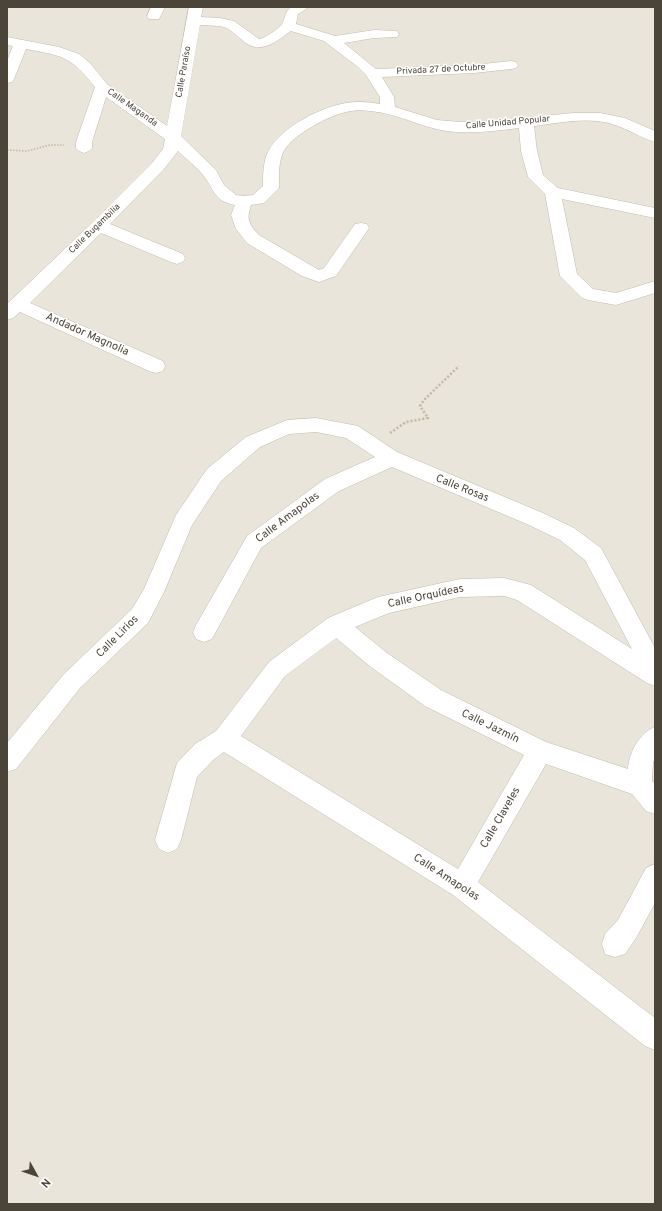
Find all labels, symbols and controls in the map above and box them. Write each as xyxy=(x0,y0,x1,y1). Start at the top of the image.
street label: Calle Paraíso xyxy=(174,45,194,99)
street label: Privada 27 de Octubre xyxy=(396,62,486,78)
street label: Calle Maganda xyxy=(105,87,159,129)
street label: Calle Unidad Popular xyxy=(465,114,551,132)
street label: Calle Bugambilia xyxy=(67,202,123,256)
street label: Andador Magnolia xyxy=(43,311,131,359)
street label: Calle Rosas xyxy=(433,472,491,506)
street label: Calle Amapolas xyxy=(254,490,322,546)
street label: Calle Orquídeas xyxy=(387,582,465,612)
street label: Calle Lirios xyxy=(94,613,142,661)
street label: Calle Jazmín xyxy=(459,707,521,747)
street label: Calle Claveles xyxy=(478,785,524,851)
street label: Calle Amapolas xyxy=(410,852,482,904)
north arrow xyxy=(16,1155,56,1195)
text: N xyxy=(37,1175,53,1190)

